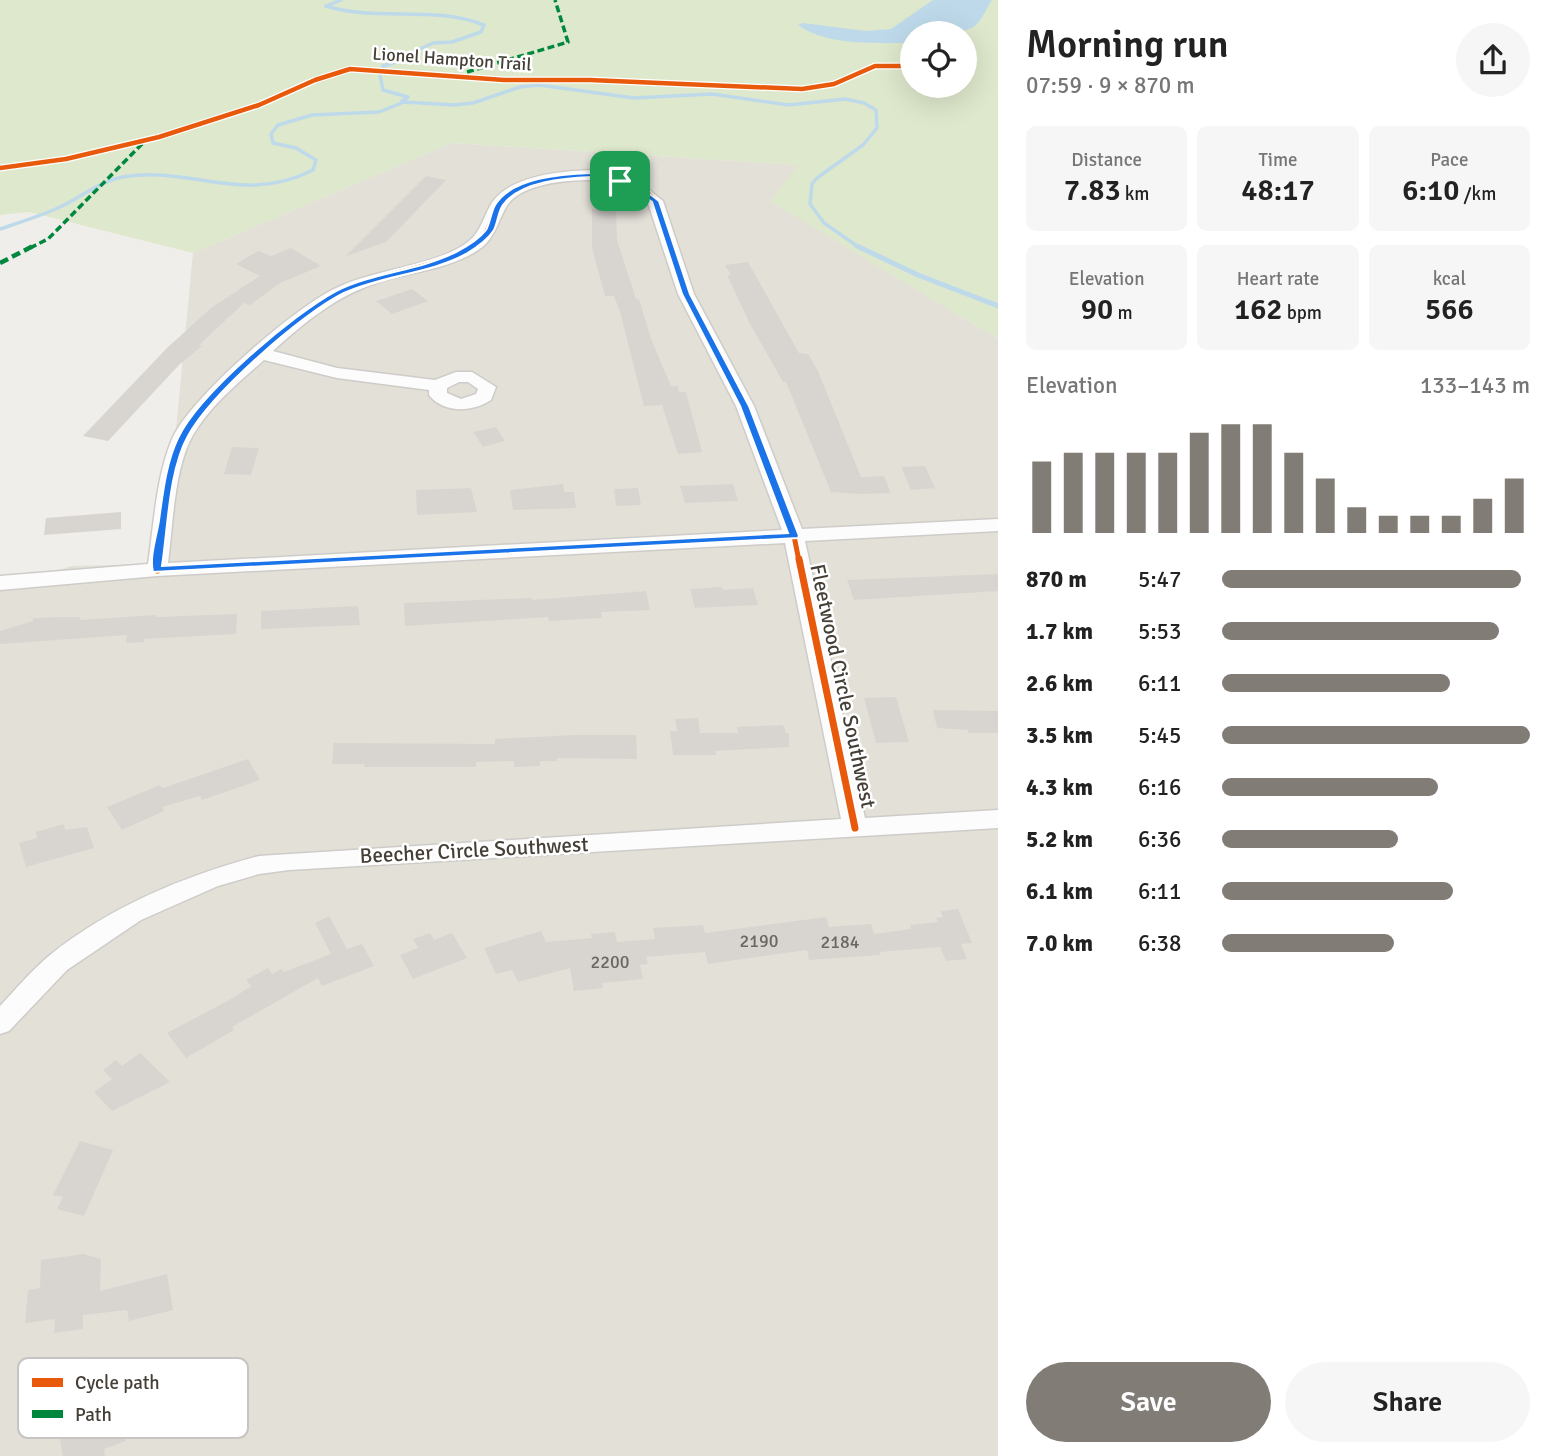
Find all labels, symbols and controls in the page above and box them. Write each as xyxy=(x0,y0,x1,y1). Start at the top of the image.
map controls xyxy=(900,21,977,98)
button: locate xyxy=(900,21,977,98)
text: Morning run xyxy=(1026,21,1229,68)
button: share xyxy=(1456,23,1530,97)
street label: Lionel Hampton Trail xyxy=(372,42,532,76)
text: 07:59 · 9 × 870 m xyxy=(1026,71,1195,100)
text: Distance xyxy=(1071,148,1142,172)
text: Time xyxy=(1258,148,1298,172)
text: Pace xyxy=(1430,148,1468,172)
pin xyxy=(590,151,650,211)
icon: arrive xyxy=(601,162,639,200)
text: 7.83 xyxy=(1064,172,1121,209)
text: 48:17 xyxy=(1241,172,1315,209)
text: 6:10 xyxy=(1402,172,1459,209)
text: km xyxy=(1121,182,1150,206)
text: /km xyxy=(1459,182,1496,206)
text: Elevation xyxy=(1069,267,1145,291)
text: Heart rate xyxy=(1237,267,1319,291)
text: kcal xyxy=(1433,267,1466,291)
text: 90 xyxy=(1081,291,1113,328)
text: 162 xyxy=(1234,291,1283,328)
text: 566 xyxy=(1425,291,1474,328)
text: m xyxy=(1113,301,1133,325)
text: bpm xyxy=(1283,301,1322,325)
text: Elevation xyxy=(1026,371,1118,400)
text: 133–143 m xyxy=(1420,371,1530,400)
street label: Fleetwood Circle Southwest xyxy=(804,561,882,811)
text: 870 m xyxy=(1026,565,1087,594)
text: 5:47 xyxy=(1138,565,1181,594)
text: 1.7 km xyxy=(1026,617,1093,646)
text: 5:53 xyxy=(1138,617,1181,646)
text: 2.6 km xyxy=(1026,669,1093,698)
text: 6:11 xyxy=(1138,669,1181,698)
text: 3.5 km xyxy=(1026,721,1093,750)
text: 5:45 xyxy=(1138,721,1181,750)
text: 4.3 km xyxy=(1026,773,1093,802)
text: 6:16 xyxy=(1138,773,1181,802)
text: 5.2 km xyxy=(1026,825,1093,854)
text: 6:36 xyxy=(1138,825,1181,854)
street label: Beecher Circle Southwest xyxy=(359,831,589,869)
text: 6.1 km xyxy=(1026,877,1093,906)
text: 6:11 xyxy=(1138,877,1181,906)
text: 7.0 km xyxy=(1026,929,1093,958)
text: 6:38 xyxy=(1138,929,1181,958)
house number: 2190 xyxy=(740,930,778,952)
house number: 2184 xyxy=(821,931,860,953)
house number: 2200 xyxy=(591,951,629,973)
legend xyxy=(18,1358,248,1438)
button: Save xyxy=(1026,1362,1271,1442)
button: Share xyxy=(1285,1362,1530,1442)
text: Cycle path xyxy=(75,1371,160,1395)
text: Path xyxy=(75,1403,112,1427)

